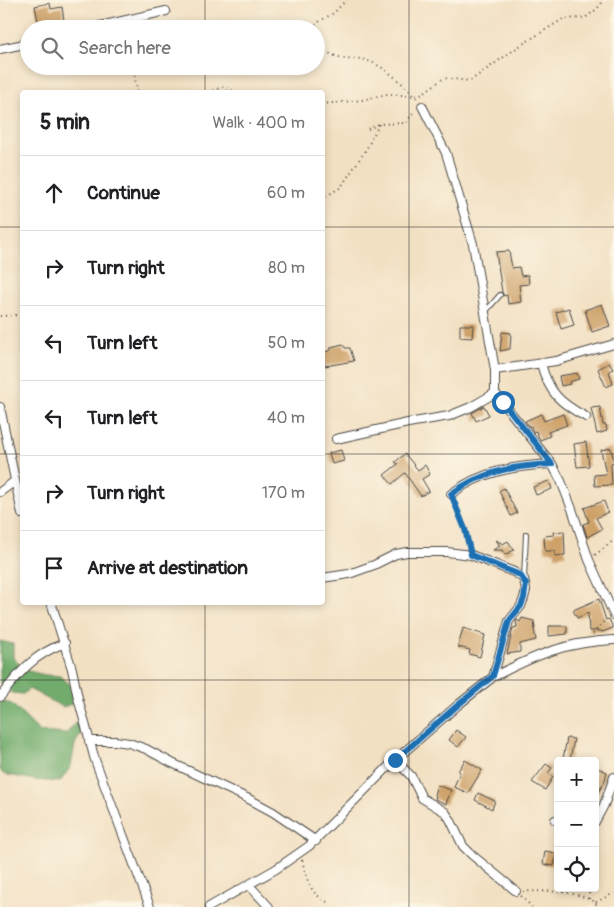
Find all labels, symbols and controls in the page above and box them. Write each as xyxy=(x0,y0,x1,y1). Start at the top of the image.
search box xyxy=(20,20,325,75)
icon: search xyxy=(38,34,66,62)
text: Search here xyxy=(78,36,171,60)
text: 5 min xyxy=(40,109,90,136)
text: Walk · 400 m xyxy=(212,113,305,133)
icon: ahead xyxy=(40,179,68,207)
text: Continue xyxy=(87,181,160,205)
text: 60 m xyxy=(267,183,305,203)
icon: right xyxy=(40,254,68,282)
text: Turn right xyxy=(87,256,165,280)
text: 80 m xyxy=(268,258,305,278)
icon: left xyxy=(40,329,68,357)
text: Turn left xyxy=(87,331,157,355)
text: 50 m xyxy=(268,333,305,353)
route start xyxy=(492,391,515,414)
icon: left xyxy=(40,404,68,432)
text: Turn left xyxy=(87,406,157,430)
text: 40 m xyxy=(267,408,305,428)
icon: right xyxy=(40,479,68,507)
text: Turn right xyxy=(87,481,165,505)
text: 170 m xyxy=(262,483,305,503)
icon: arrive xyxy=(40,554,68,582)
text: Arrive at destination xyxy=(87,556,248,580)
route end xyxy=(384,749,407,772)
map controls xyxy=(554,757,599,892)
button: + xyxy=(554,757,599,802)
button: − xyxy=(554,802,599,847)
button: locate xyxy=(554,847,599,892)

